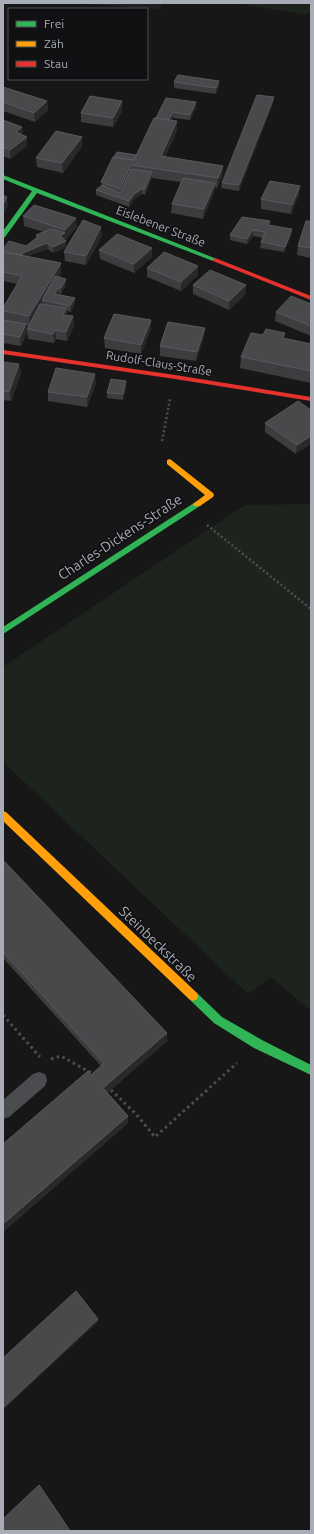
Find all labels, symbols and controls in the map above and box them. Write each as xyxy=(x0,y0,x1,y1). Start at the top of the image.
legend xyxy=(8,8,148,80)
text: Frei xyxy=(44,17,64,30)
text: Zäh xyxy=(44,37,64,50)
text: Stau xyxy=(44,57,68,70)
street label: Eislebener Straße xyxy=(115,203,207,249)
street label: Rudolf-Claus-Straße xyxy=(105,348,213,378)
street label: Charles-Dickens-Straße xyxy=(55,491,185,583)
street label: Steinbeckstraße xyxy=(116,903,200,985)

